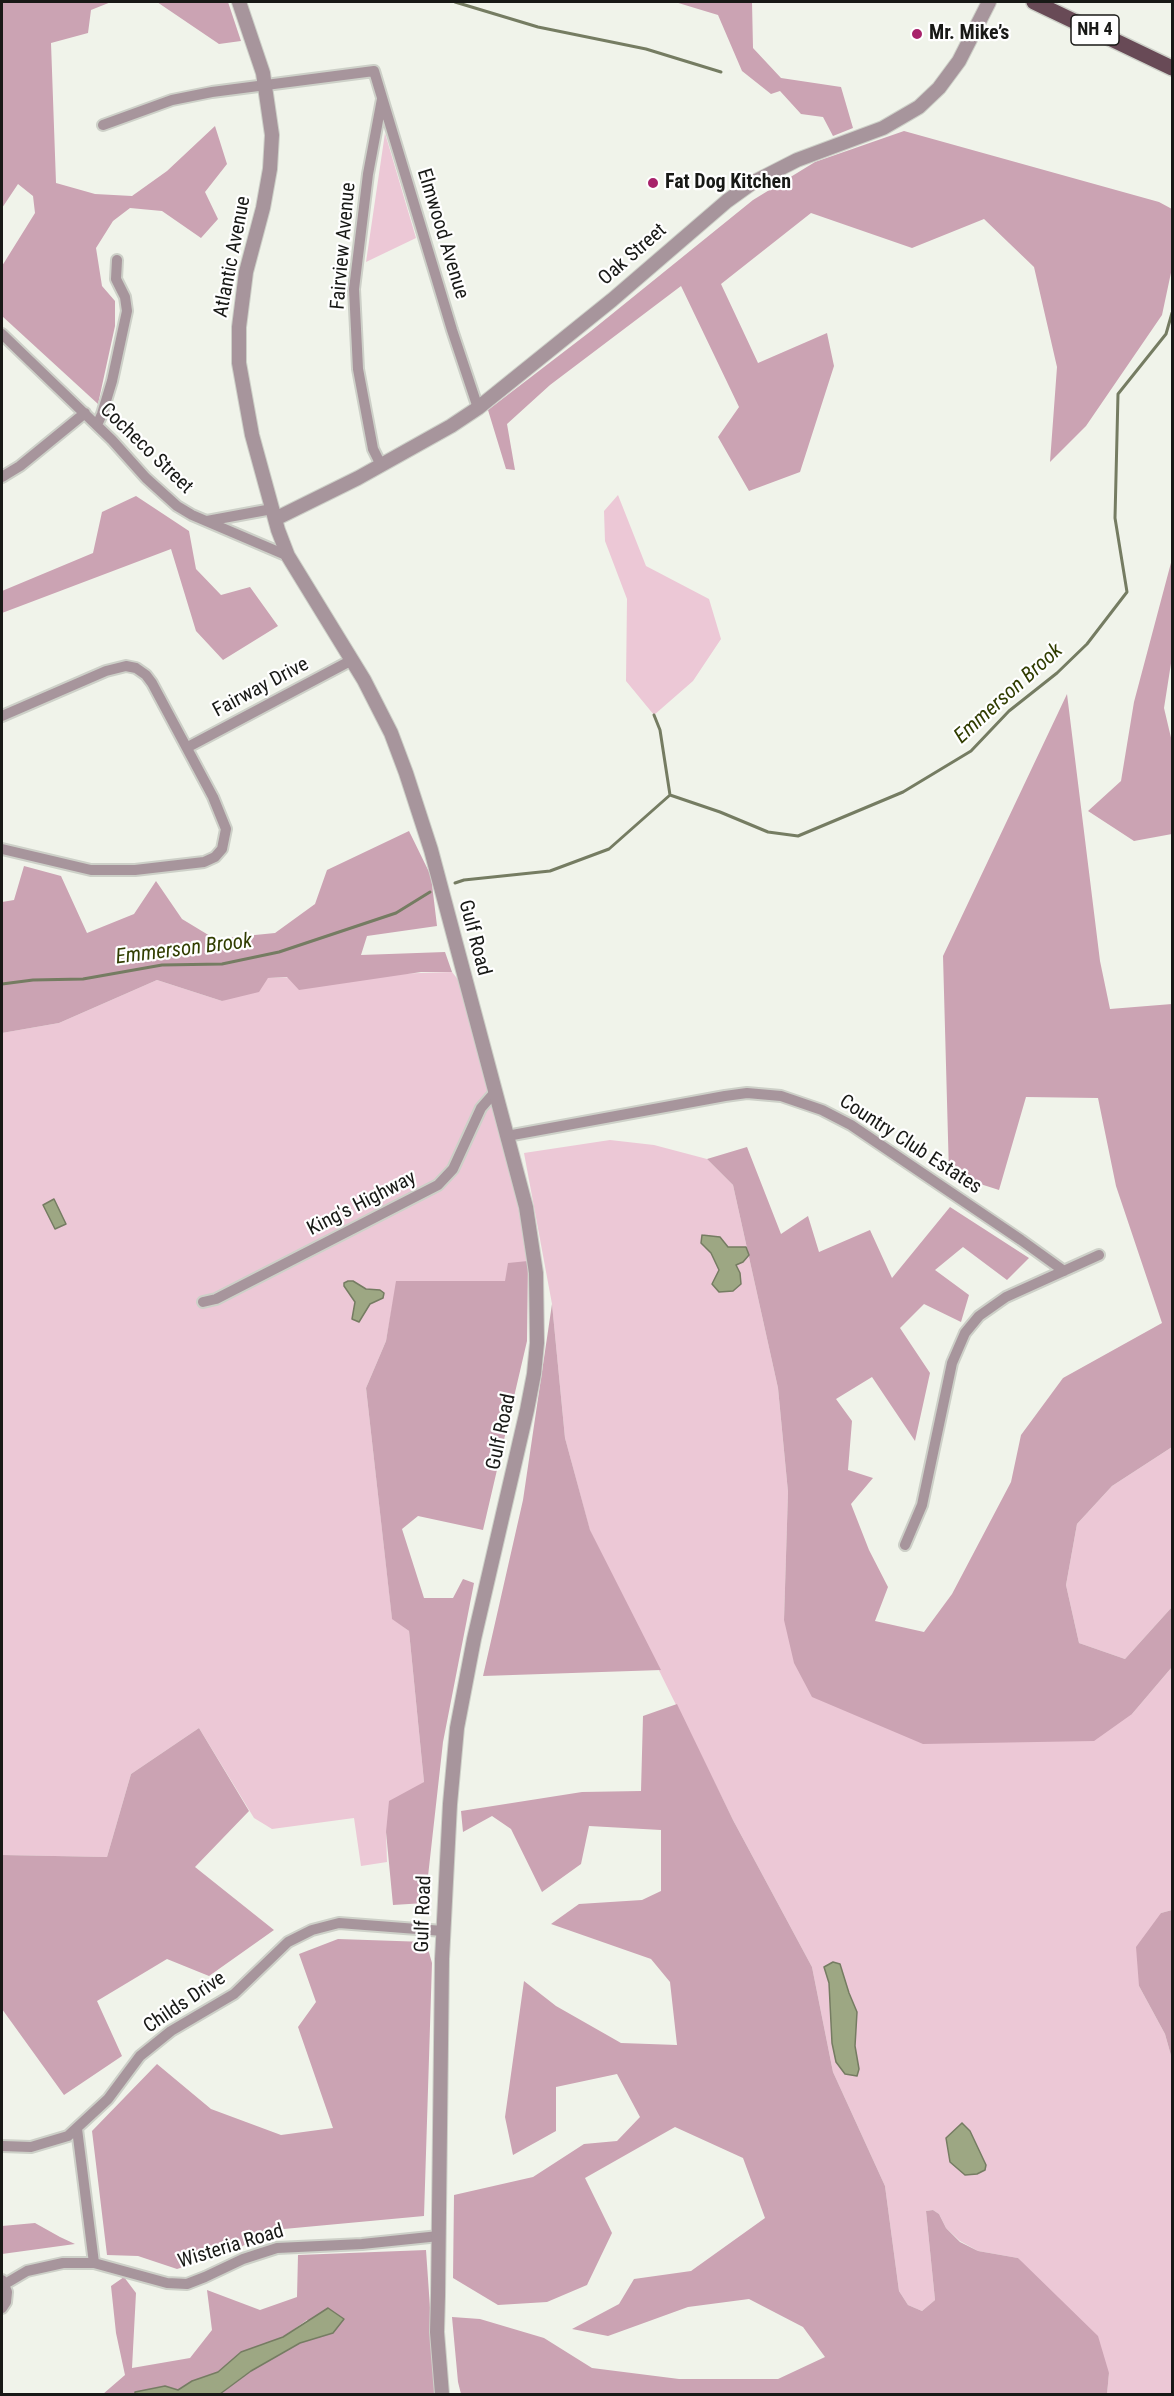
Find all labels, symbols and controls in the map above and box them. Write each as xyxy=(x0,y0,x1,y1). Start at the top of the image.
road number: NH 4 xyxy=(1071,15,1119,45)
place label: Mr. Mike’s xyxy=(929,22,1009,46)
marker: Mr. Mike’s xyxy=(910,27,924,41)
street label: Elmwood Avenue xyxy=(411,166,473,302)
place label: Fat Dog Kitchen xyxy=(665,171,791,195)
marker: Fat Dog Kitchen xyxy=(646,176,660,190)
street label: Fairview Avenue xyxy=(326,181,362,311)
street label: Atlantic Avenue xyxy=(209,194,257,320)
street label: Oak Street xyxy=(594,219,672,291)
street label: Cocheco Street xyxy=(94,399,198,499)
water label: Emmerson Brook xyxy=(949,639,1069,749)
street label: Fairway Drive xyxy=(209,653,313,723)
street label: Gulf Road xyxy=(452,898,496,978)
water label: Emmerson Brook xyxy=(114,929,254,971)
street label: Country Club Estates xyxy=(834,1090,986,1200)
street label: King's Highway xyxy=(304,1166,420,1242)
street label: Gulf Road xyxy=(482,1392,522,1472)
street label: Gulf Road xyxy=(411,1875,437,1953)
street label: Childs Drive xyxy=(139,1967,231,2039)
street label: Wisteria Road xyxy=(175,2220,287,2274)

